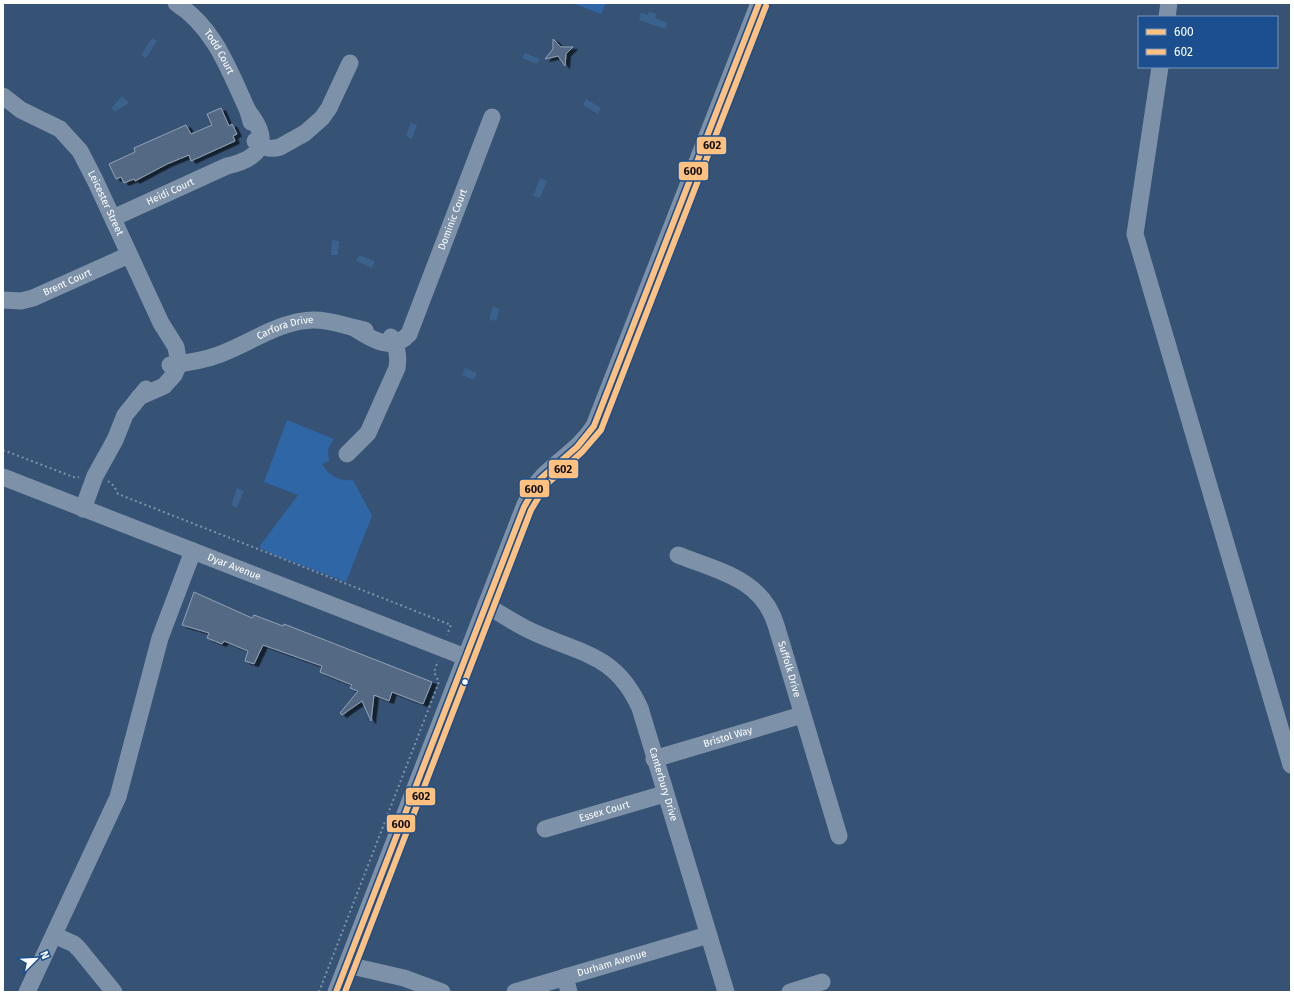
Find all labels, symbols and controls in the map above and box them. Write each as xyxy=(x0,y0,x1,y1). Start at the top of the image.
legend xyxy=(1138,16,1278,68)
text: 600 xyxy=(1174,25,1194,39)
street label: Todd Court xyxy=(201,27,237,76)
text: 602 xyxy=(1174,45,1193,59)
line badge: 602 xyxy=(696,136,727,155)
text: 602 xyxy=(703,139,721,152)
line badge: 600 xyxy=(678,161,709,181)
text: 600 xyxy=(683,165,703,178)
street label: Leicester Street xyxy=(85,169,126,238)
street label: Heidi Court xyxy=(145,176,196,208)
street label: Dominic Court xyxy=(436,187,470,252)
street label: Brent Court xyxy=(41,266,94,299)
street label: Carfora Drive xyxy=(255,314,314,342)
line badge: 602 xyxy=(548,459,579,479)
text: 602 xyxy=(554,463,572,476)
line badge: 600 xyxy=(519,479,550,498)
text: 600 xyxy=(524,483,544,496)
street label: Dyar Avenue xyxy=(206,551,263,583)
street label: Suffolk Drive xyxy=(775,640,803,699)
unlabelled marker xyxy=(460,677,470,687)
street label: Bristol Way xyxy=(702,724,754,750)
street label: Canterbury Drive xyxy=(646,746,680,823)
line badge: 602 xyxy=(405,787,436,806)
text: 602 xyxy=(412,790,430,803)
street label: Essex Court xyxy=(578,798,631,825)
line badge: 600 xyxy=(386,814,416,833)
text: 600 xyxy=(391,818,411,831)
north arrow xyxy=(16,939,56,979)
street label: Durham Avenue xyxy=(576,947,648,979)
text: N xyxy=(37,949,52,961)

